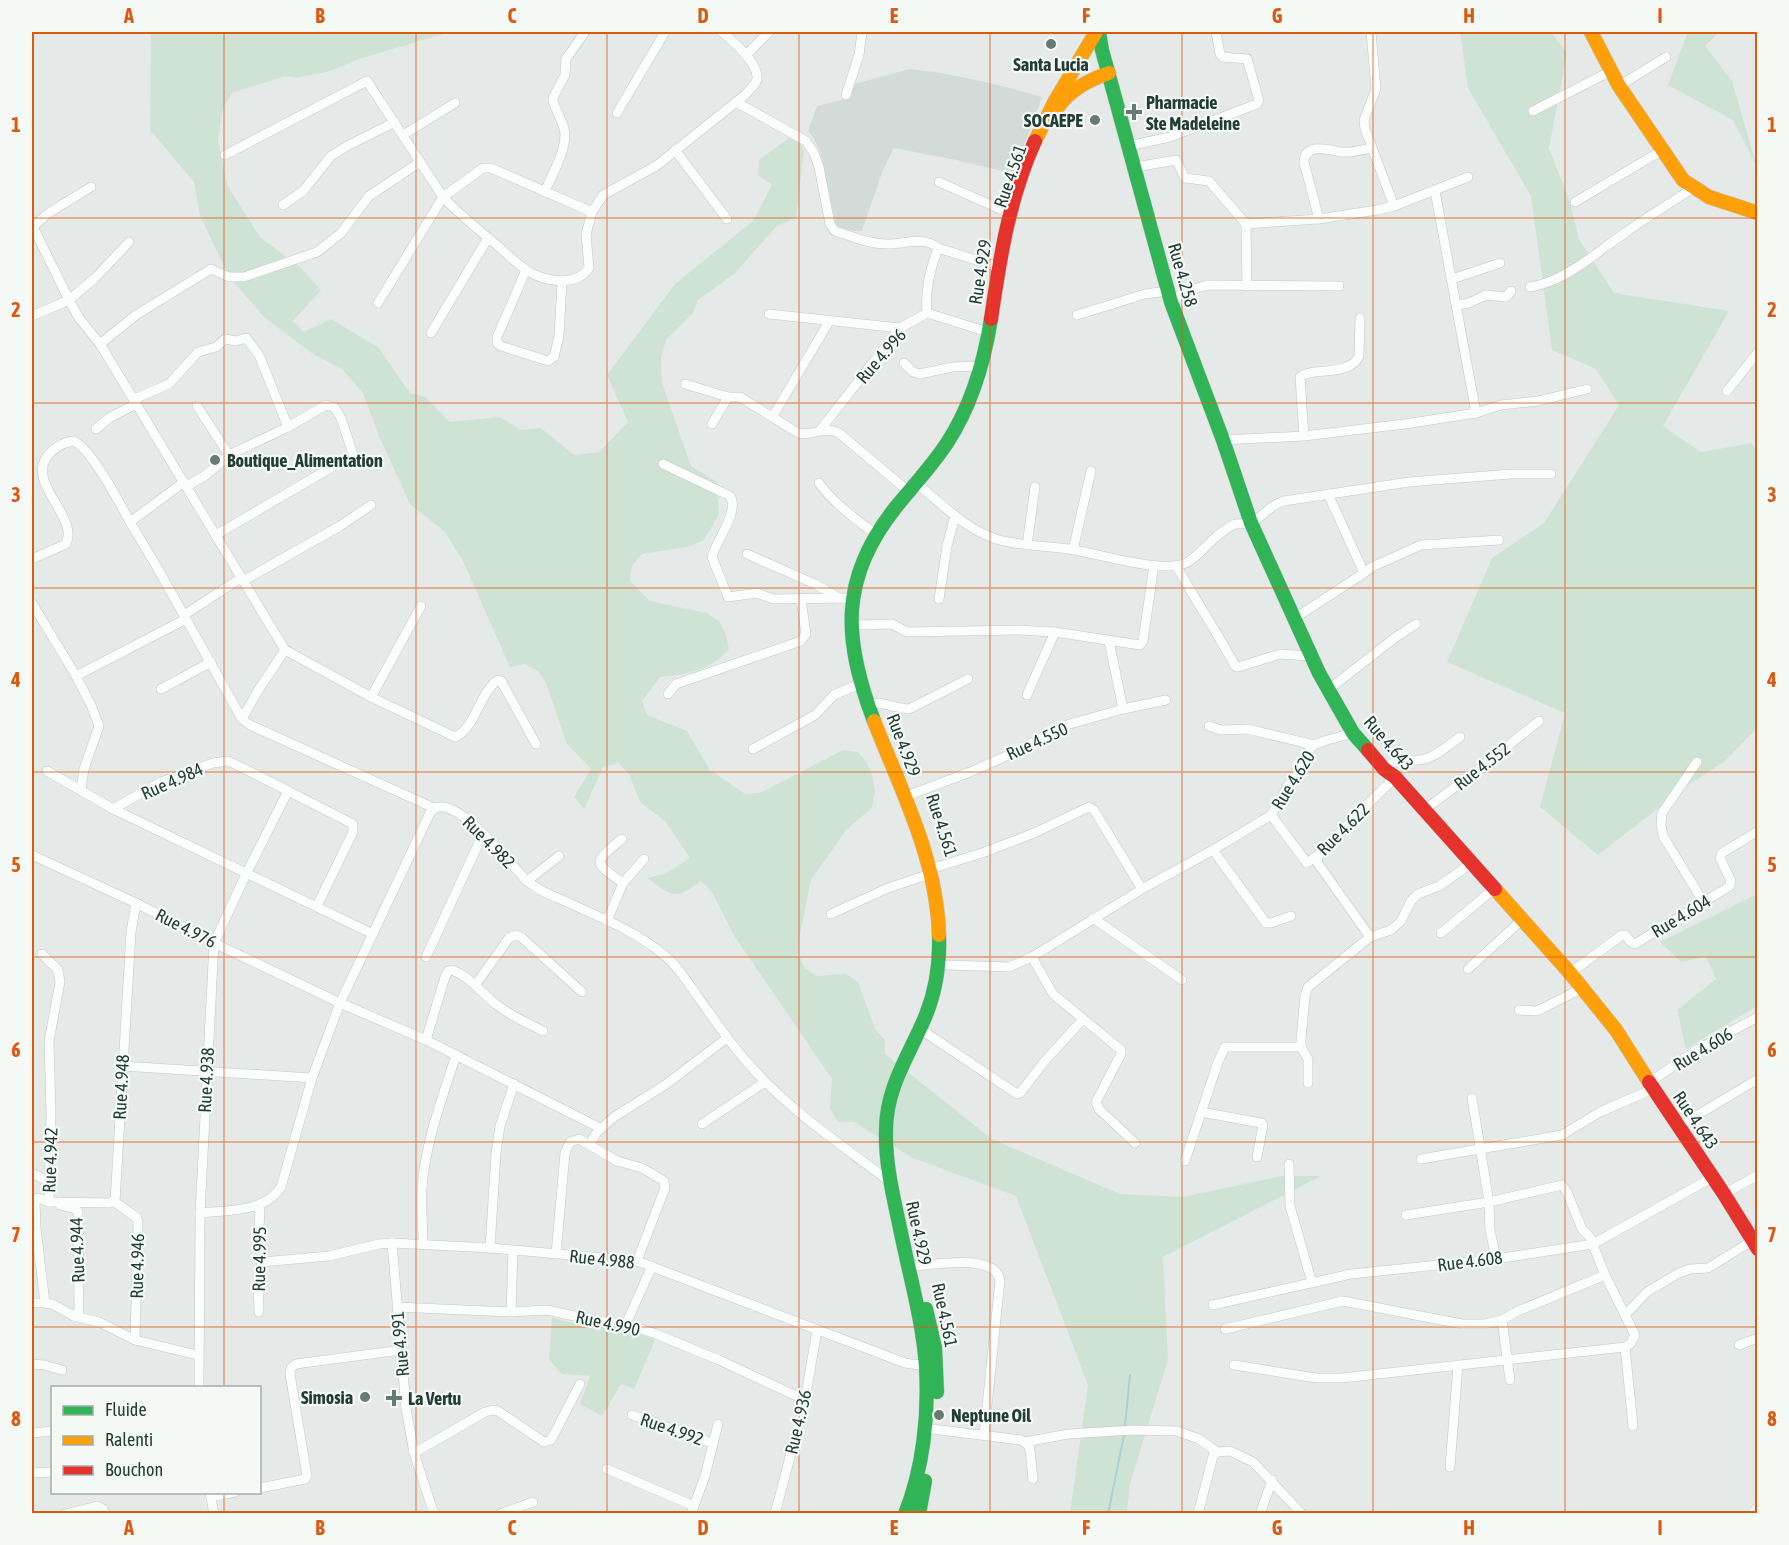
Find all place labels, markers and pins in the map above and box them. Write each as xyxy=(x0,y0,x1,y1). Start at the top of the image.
marker: Santa Lucia xyxy=(1044,37,1058,51)
place label: Santa Lucia xyxy=(1013,54,1089,75)
place label: Pharmacie Ste Madeleine xyxy=(1146,92,1240,134)
marker: Pharmacie Ste Madeleine xyxy=(1127,105,1141,119)
place label: SOCAEPE xyxy=(1024,110,1083,131)
marker: SOCAEPE xyxy=(1088,113,1102,127)
place label: Boutique_Alimentation xyxy=(227,450,383,471)
marker: Boutique_Alimentation xyxy=(208,453,222,467)
place label: Simosia xyxy=(301,1387,353,1408)
place label: La Vertu xyxy=(408,1388,462,1409)
marker: La Vertu xyxy=(385,1389,403,1407)
marker: Simosia xyxy=(358,1390,372,1404)
place label: Neptune Oil xyxy=(951,1405,1031,1426)
marker: Neptune Oil xyxy=(932,1408,946,1422)

